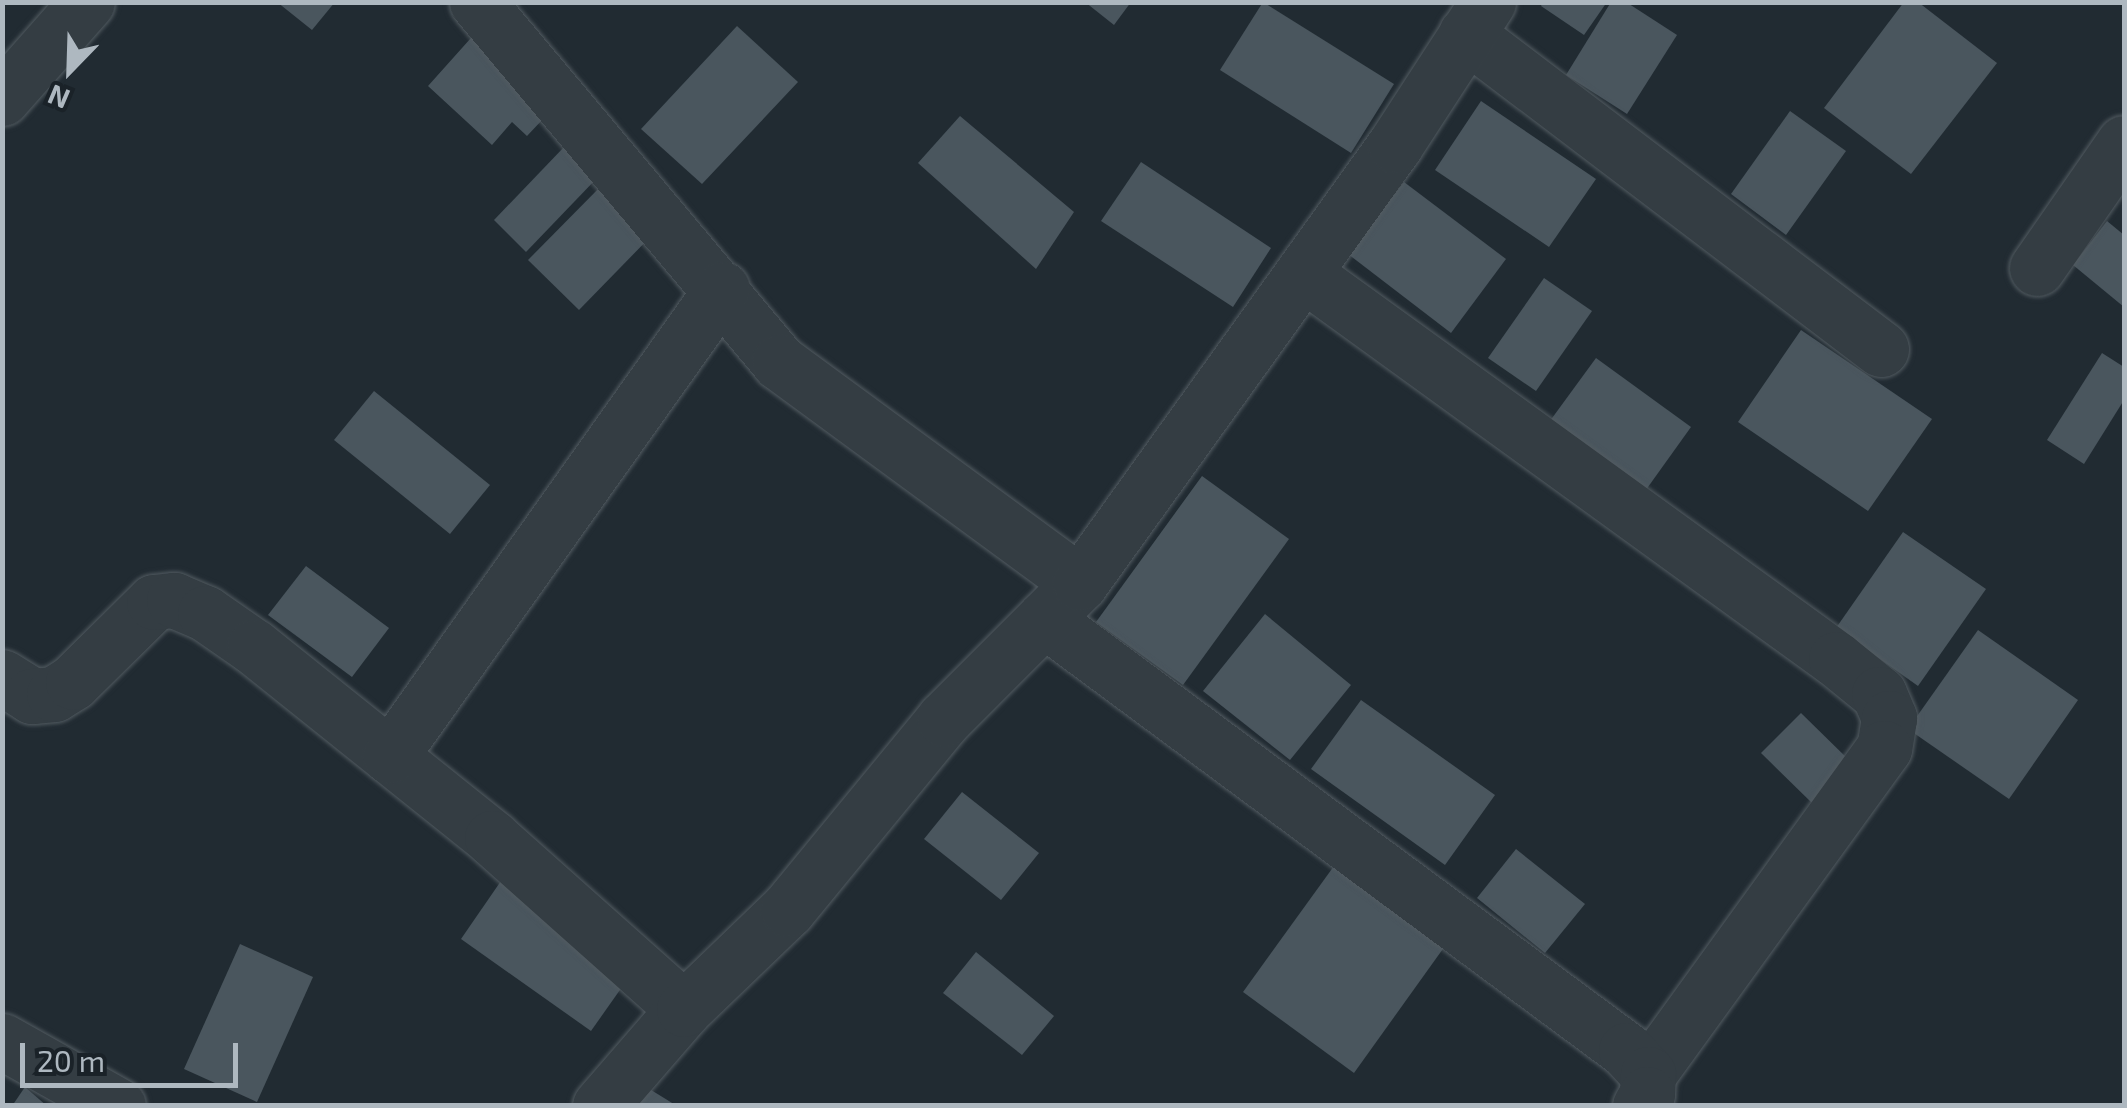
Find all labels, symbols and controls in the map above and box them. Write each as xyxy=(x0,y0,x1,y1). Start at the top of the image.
north arrow xyxy=(20,20,120,120)
text: N xyxy=(42,78,74,117)
scale bar xyxy=(25,1023,242,1085)
text: 20 m xyxy=(37,1042,105,1078)

